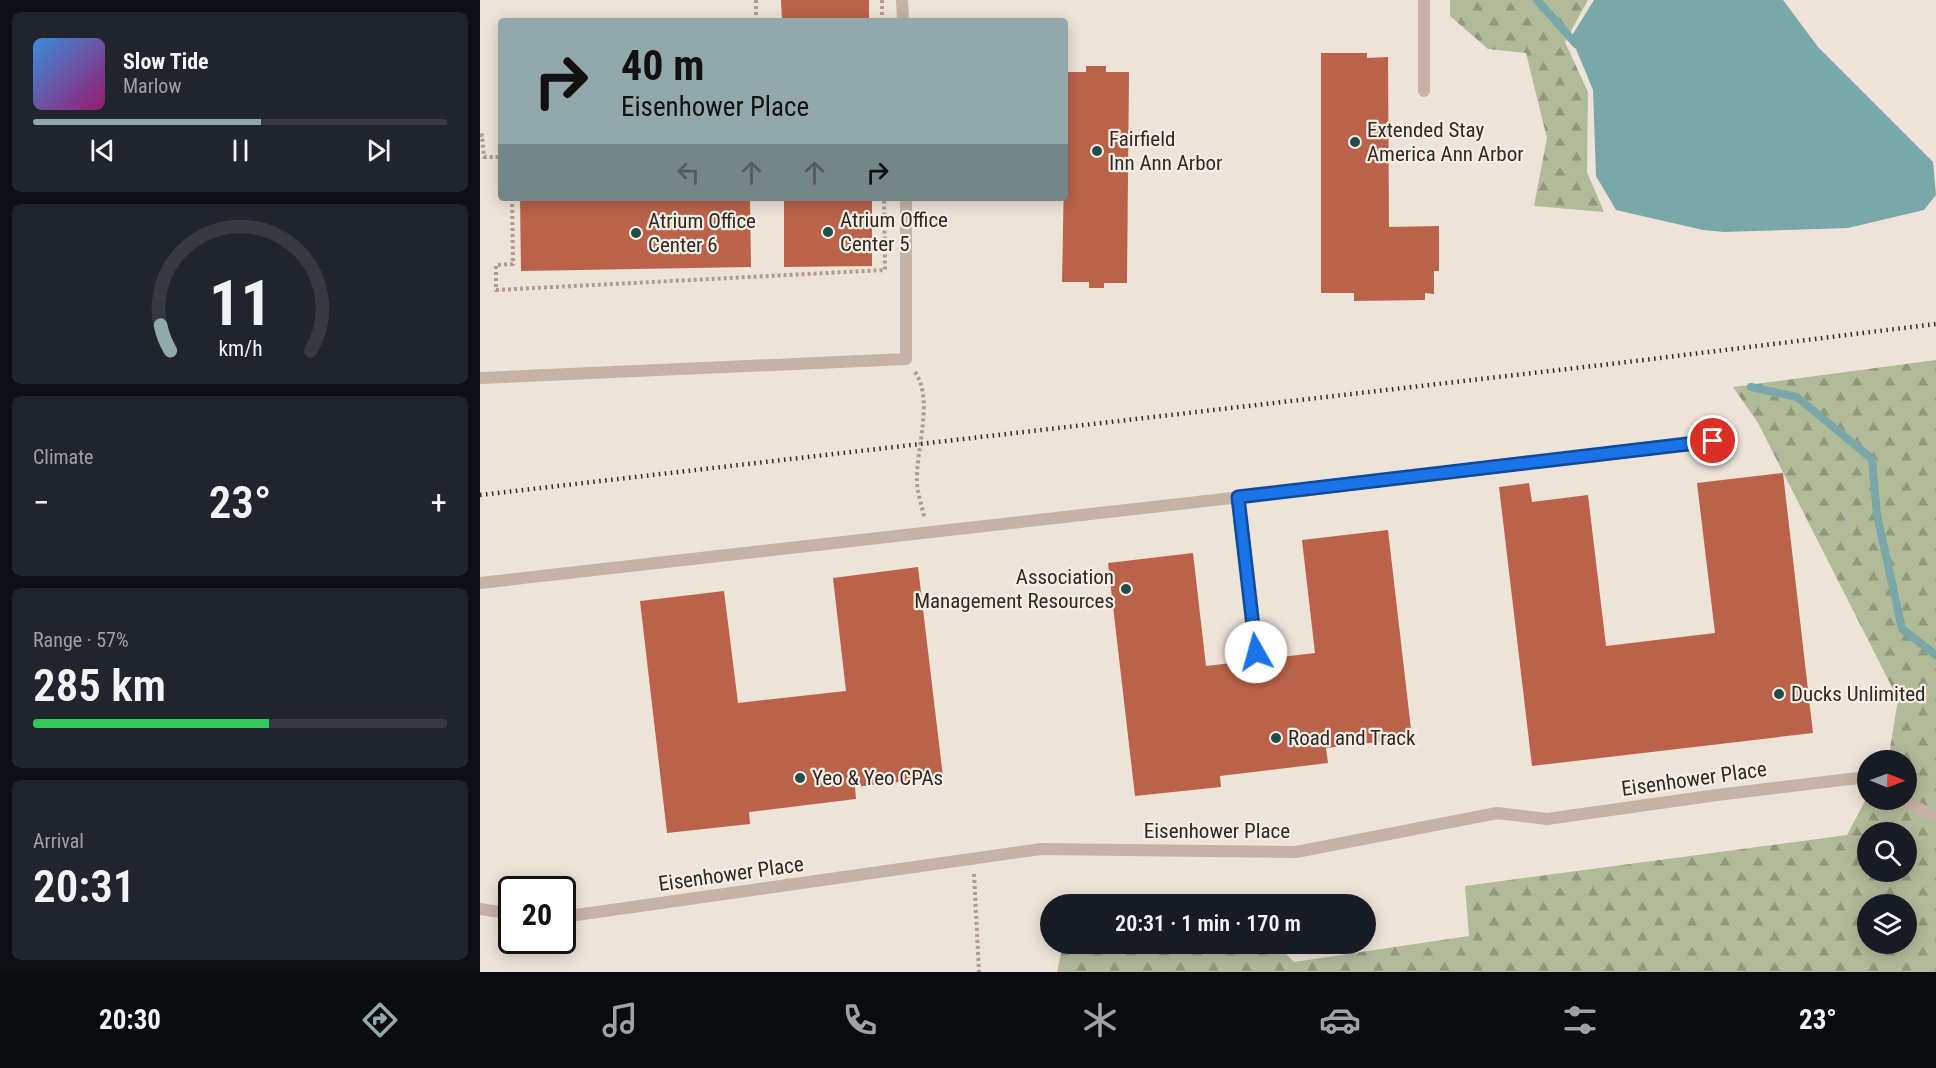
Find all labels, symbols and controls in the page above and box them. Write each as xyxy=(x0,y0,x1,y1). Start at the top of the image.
text: 40 m xyxy=(621,41,704,90)
icon: right xyxy=(522,42,600,120)
text: Slow Tide xyxy=(123,49,209,74)
text: Marlow xyxy=(123,74,181,98)
text: Eisenhower Place xyxy=(621,91,809,123)
place label: Extended Stay America Ann Arbor xyxy=(1367,118,1524,166)
place label: Fairfield Inn Ann Arbor xyxy=(1109,127,1223,175)
icon: previous xyxy=(86,134,119,167)
icon: pause xyxy=(224,134,257,167)
icon: next xyxy=(362,134,395,167)
marker: Extended Stay America Ann Arbor xyxy=(1348,135,1362,149)
marker: Fairfield Inn Ann Arbor xyxy=(1090,144,1104,158)
icon: left xyxy=(672,156,705,189)
icon: ahead xyxy=(735,156,768,189)
icon: ahead xyxy=(798,156,831,189)
icon: right xyxy=(861,156,894,189)
place label: Atrium Office Center 5 xyxy=(840,208,948,256)
place label: Atrium Office Center 6 xyxy=(648,209,756,257)
marker: Atrium Office Center 5 xyxy=(821,225,835,239)
marker: Atrium Office Center 6 xyxy=(629,226,643,240)
text: 11 xyxy=(208,267,272,340)
text: km/h xyxy=(218,336,262,361)
pin xyxy=(1687,415,1738,466)
icon: arrive xyxy=(1696,424,1729,457)
text: Climate xyxy=(33,445,93,469)
text: 23° xyxy=(209,476,271,529)
text: − xyxy=(33,483,50,522)
text: + xyxy=(431,483,447,522)
place label: Association Management Resources xyxy=(914,565,1114,613)
marker: Association Management Resources xyxy=(1119,582,1133,596)
position arrow xyxy=(1224,620,1288,684)
text: Range · 57% xyxy=(33,628,129,652)
text: 285 km xyxy=(33,659,166,712)
place label: Ducks Unlimited xyxy=(1791,682,1925,706)
marker: Ducks Unlimited xyxy=(1772,687,1786,701)
place label: Road and Track xyxy=(1288,726,1416,750)
marker: Road and Track xyxy=(1269,731,1283,745)
north arrow xyxy=(1857,750,1917,810)
map controls xyxy=(1857,750,1917,954)
street label: Eisenhower Place xyxy=(1620,757,1768,801)
place label: Yeo & Yeo CPAs xyxy=(812,766,943,790)
marker: Yeo & Yeo CPAs xyxy=(793,771,807,785)
street label: Eisenhower Place xyxy=(1144,819,1290,843)
button: search xyxy=(1857,822,1917,882)
text: Arrival xyxy=(33,829,84,853)
street label: Eisenhower Place xyxy=(657,852,805,896)
text: 20:31 xyxy=(33,860,135,913)
speed limit sign: 20 xyxy=(498,876,576,954)
button: layers xyxy=(1857,894,1917,954)
text: 20:31 · 1 min · 170 m xyxy=(1115,911,1301,936)
icon: directions xyxy=(359,999,401,1041)
icon: music xyxy=(599,999,641,1041)
icon: phone xyxy=(839,999,881,1041)
icon: climate xyxy=(1079,999,1121,1041)
icon: car xyxy=(1319,999,1361,1041)
icon: filters xyxy=(1559,999,1601,1041)
text: 20:30 xyxy=(99,1004,161,1036)
text: 23° xyxy=(1799,1004,1837,1036)

